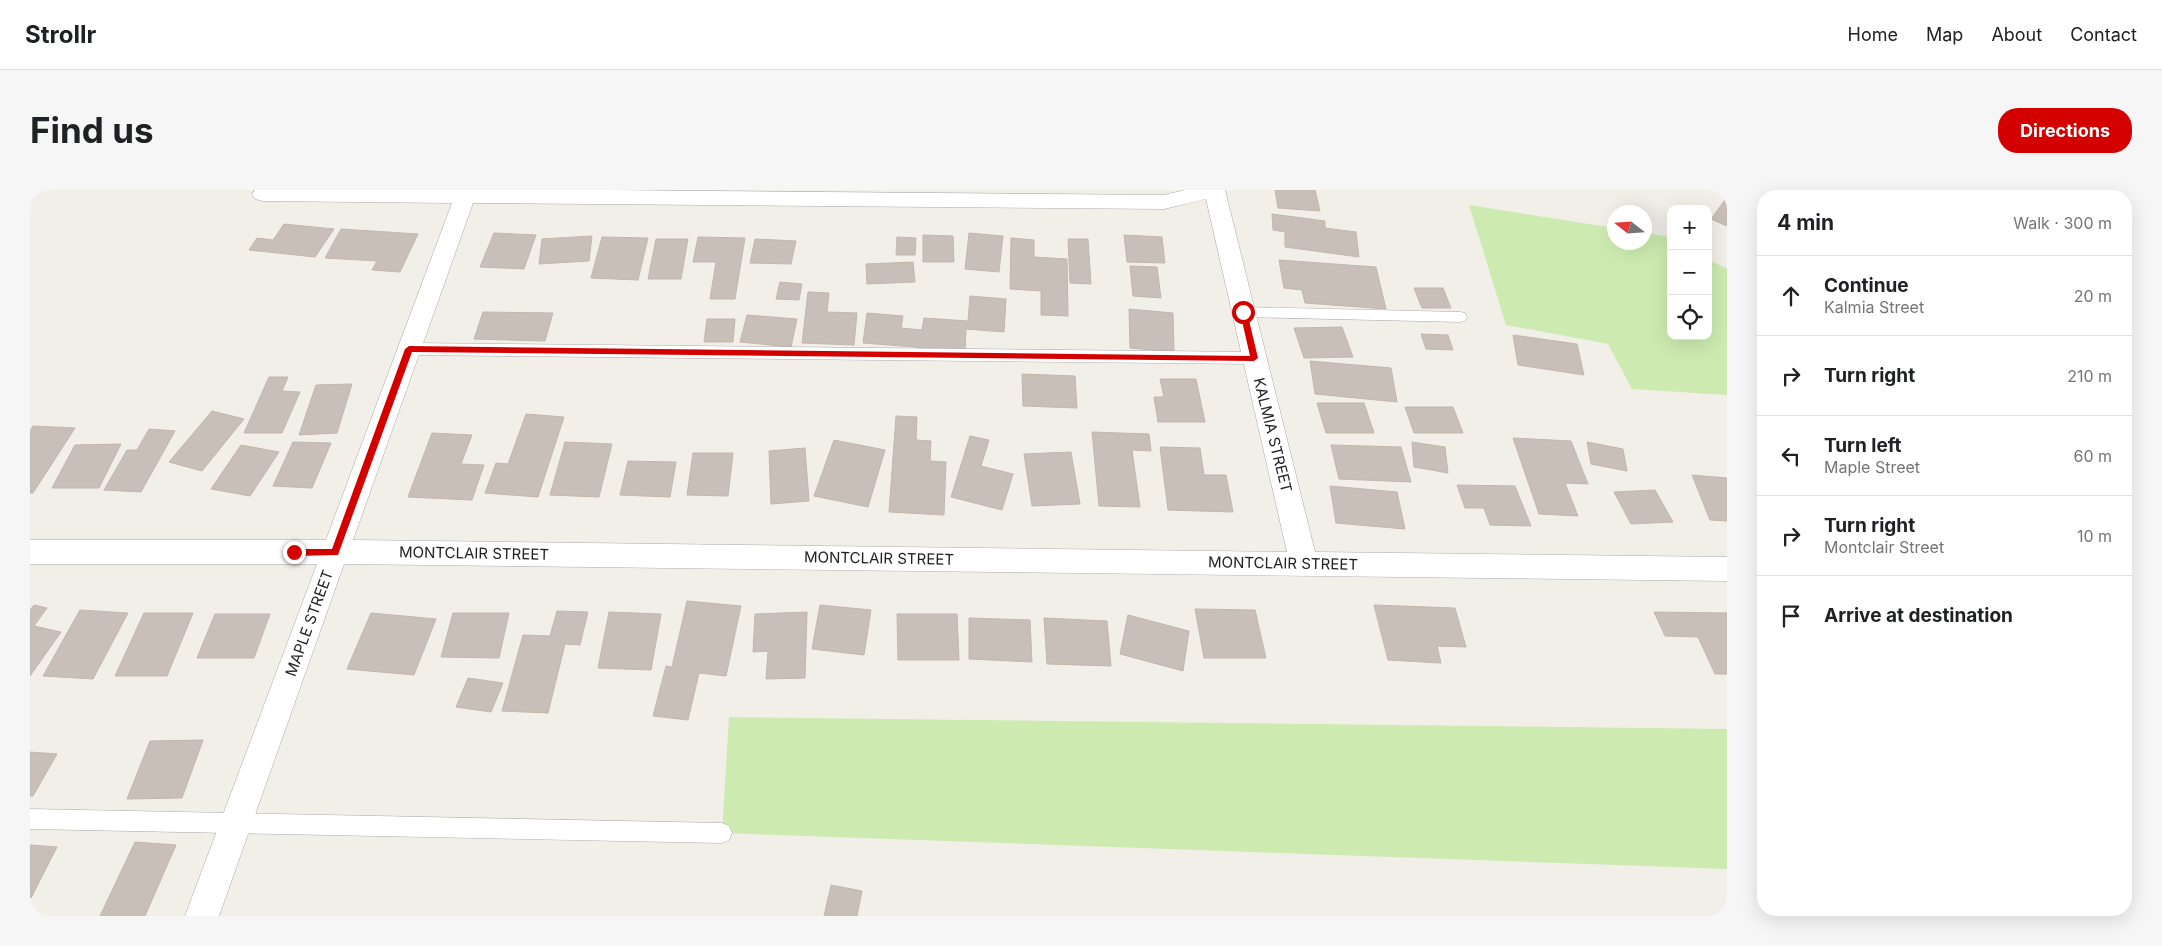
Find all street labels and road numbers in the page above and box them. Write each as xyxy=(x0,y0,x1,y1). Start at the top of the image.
street label: KALMIA STREET xyxy=(1250,376,1296,494)
street label: MONTCLAIR STREET xyxy=(399,542,549,564)
street label: MONTCLAIR STREET xyxy=(804,547,954,569)
street label: MONTCLAIR STREET xyxy=(1208,552,1358,574)
street label: MAPLE STREET xyxy=(281,567,337,679)

